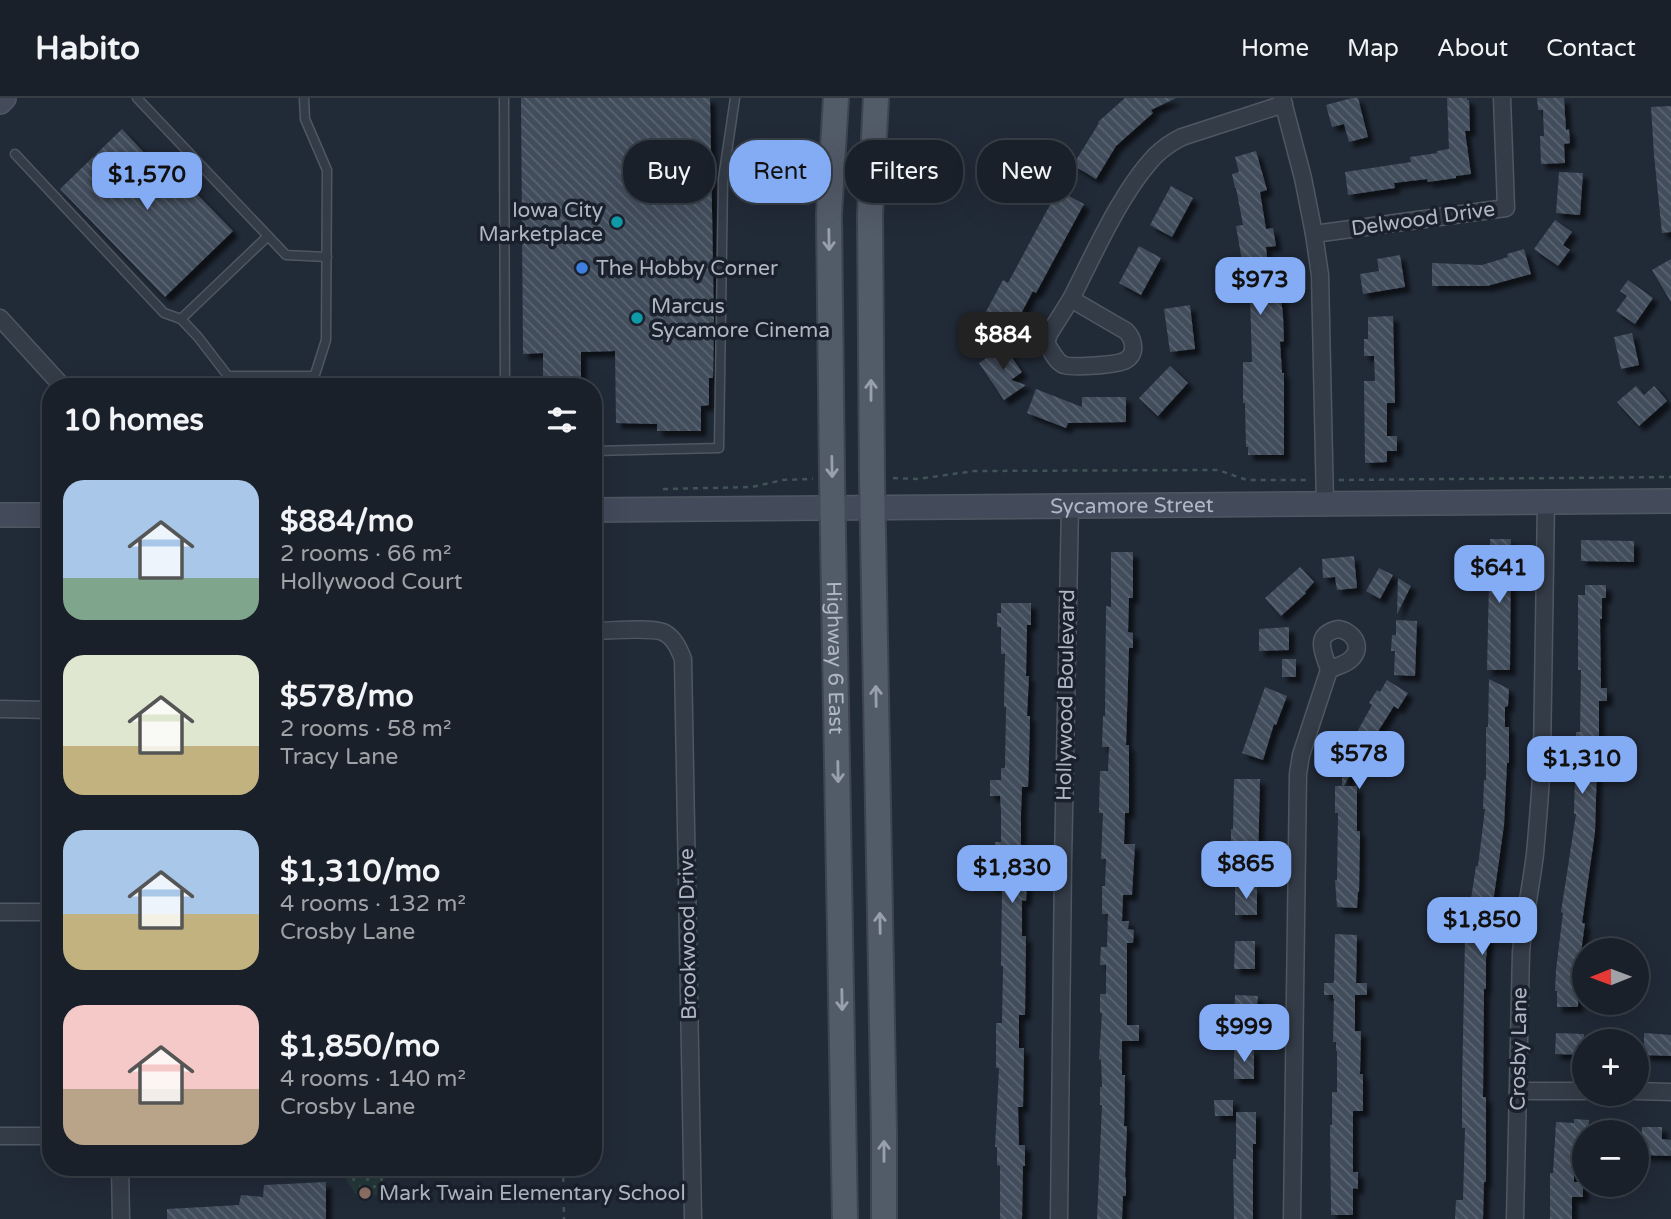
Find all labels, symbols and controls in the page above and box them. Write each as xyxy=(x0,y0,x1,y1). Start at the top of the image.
text: Habito xyxy=(35,29,140,68)
text: Home xyxy=(1241,34,1309,63)
text: Map xyxy=(1347,34,1399,63)
text: About xyxy=(1437,34,1508,63)
text: Contact xyxy=(1546,34,1636,63)
chip: Buy xyxy=(623,140,715,203)
chip: Rent xyxy=(729,140,831,203)
chip: Filters xyxy=(845,140,963,203)
chip: New xyxy=(977,140,1076,203)
pin: $1,570 xyxy=(90,152,204,212)
text: $1,570 xyxy=(108,161,186,189)
street label: Delwood Drive xyxy=(1349,197,1497,241)
place label: Iowa City Marketplace xyxy=(478,198,603,247)
marker: Iowa City Marketplace xyxy=(609,214,625,230)
one-way arrow xyxy=(822,228,836,251)
place label: The Hobby Corner xyxy=(596,256,778,281)
pin: $973 xyxy=(1219,258,1301,317)
marker: The Hobby Corner xyxy=(574,260,590,276)
text: $973 xyxy=(1231,266,1289,294)
place label: Marcus Sycamore Cinema xyxy=(651,294,830,343)
marker: Marcus Sycamore Cinema xyxy=(629,310,645,326)
pin: $884 xyxy=(962,313,1044,372)
text: $884 xyxy=(974,321,1032,349)
one-way arrow xyxy=(864,379,878,402)
icon: filters xyxy=(543,401,581,439)
text: 10 homes xyxy=(63,402,204,439)
one-way arrow xyxy=(825,455,839,478)
street label: Sycamore Street xyxy=(1050,492,1214,519)
text: $884/mo xyxy=(280,503,414,540)
icon: home xyxy=(119,508,203,592)
text: 2 rooms · 66 m² xyxy=(280,540,451,568)
pin: $641 xyxy=(1458,546,1540,605)
text: $641 xyxy=(1470,554,1528,582)
text: Hollywood Court xyxy=(280,568,463,596)
street label: Highway 6 East xyxy=(821,581,849,735)
street label: Hollywood Boulevard xyxy=(1052,589,1080,801)
text: $578/mo xyxy=(280,678,414,715)
icon: home xyxy=(119,683,203,767)
one-way arrow xyxy=(869,685,882,708)
text: 2 rooms · 58 m² xyxy=(280,715,451,743)
pin: $578 xyxy=(1318,732,1400,791)
pin: $1,310 xyxy=(1525,736,1639,796)
text: $578 xyxy=(1330,740,1388,768)
text: Tracy Lane xyxy=(280,743,398,771)
text: $1,310 xyxy=(1543,745,1621,773)
one-way arrow xyxy=(831,760,844,783)
pin: $865 xyxy=(1205,842,1287,901)
pin: $1,830 xyxy=(955,846,1069,905)
street label: Brookwood Drive xyxy=(674,848,702,1020)
text: $865 xyxy=(1217,850,1275,878)
text: $1,310/mo xyxy=(280,853,440,890)
text: $1,830 xyxy=(973,854,1051,882)
icon: home xyxy=(119,858,203,942)
text: 4 rooms · 132 m² xyxy=(280,890,466,918)
pin: $1,850 xyxy=(1425,898,1539,957)
text: $1,850 xyxy=(1443,906,1521,934)
one-way arrow xyxy=(873,912,887,935)
text: Crosby Lane xyxy=(280,918,415,946)
north arrow xyxy=(1572,938,1648,1015)
map controls xyxy=(1572,938,1649,1197)
street label: Crosby Lane xyxy=(1505,987,1533,1111)
one-way arrow xyxy=(835,988,849,1011)
pin: $999 xyxy=(1203,1004,1285,1064)
text: $999 xyxy=(1215,1013,1273,1041)
text: $1,850/mo xyxy=(280,1028,440,1065)
button: + xyxy=(1572,1029,1649,1106)
icon: home xyxy=(119,1033,203,1117)
text: 4 rooms · 140 m² xyxy=(280,1065,466,1093)
text: Crosby Lane xyxy=(280,1093,415,1121)
button: − xyxy=(1572,1120,1649,1197)
one-way arrow xyxy=(877,1140,891,1163)
place label: Mark Twain Elementary School xyxy=(379,1181,686,1206)
marker: Mark Twain Elementary School xyxy=(357,1185,373,1201)

